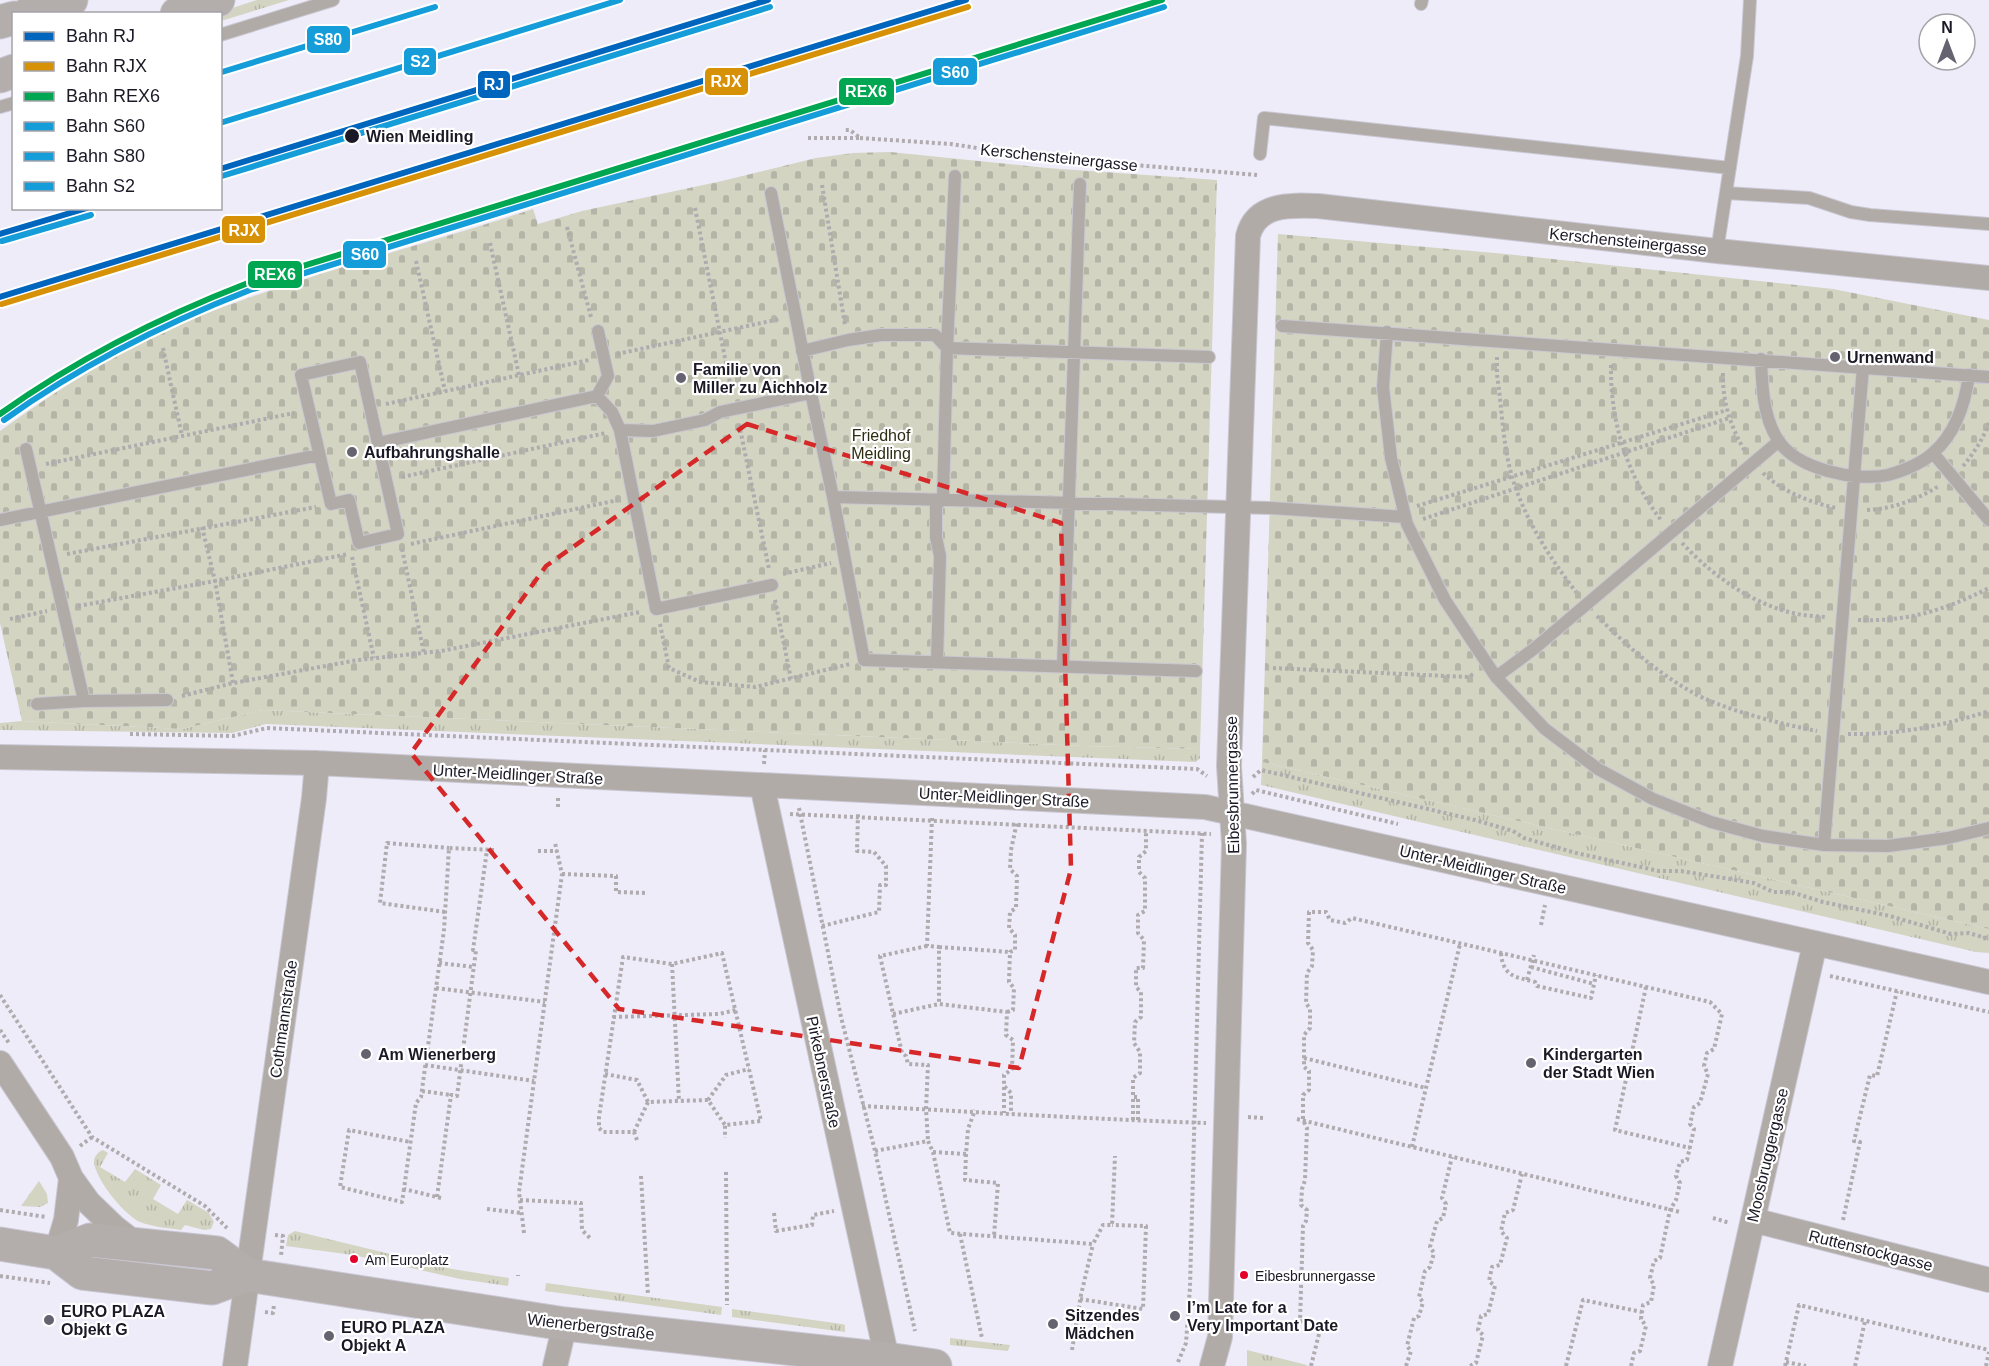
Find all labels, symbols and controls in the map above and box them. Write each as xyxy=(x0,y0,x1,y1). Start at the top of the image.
legend xyxy=(12,12,222,210)
north arrow xyxy=(1917,12,1977,72)
text: N xyxy=(1941,19,1953,36)
line badge: S80 xyxy=(306,25,351,54)
text: Bahn RJ xyxy=(66,26,135,46)
text: S80 xyxy=(314,31,342,48)
line badge: S2 xyxy=(403,47,437,76)
text: S2 xyxy=(410,53,430,70)
text: Bahn RJX xyxy=(66,56,147,76)
line badge: S60 xyxy=(932,57,978,86)
text: S60 xyxy=(941,64,969,81)
line badge: RJX xyxy=(704,67,749,96)
line badge: RJ xyxy=(477,70,511,99)
text: RJX xyxy=(710,73,742,90)
text: RJ xyxy=(484,76,504,93)
line badge: REX6 xyxy=(838,77,895,106)
text: REX6 xyxy=(845,83,887,100)
text: Bahn REX6 xyxy=(66,86,160,106)
text: Bahn S60 xyxy=(66,116,145,136)
marker: Wien Meidling xyxy=(343,127,361,145)
place label: Wien Meidling xyxy=(366,128,473,145)
street label: Kerschensteinergasse xyxy=(979,141,1139,174)
text: Bahn S80 xyxy=(66,146,145,166)
text: Bahn S2 xyxy=(66,176,135,196)
line badge: RJX xyxy=(221,215,266,244)
text: RJX xyxy=(228,222,260,239)
street label: Kerschensteinergasse xyxy=(1548,225,1708,258)
line badge: S60 xyxy=(342,240,387,269)
text: S60 xyxy=(351,246,379,263)
line badge: REX6 xyxy=(247,260,303,289)
text: REX6 xyxy=(254,266,296,283)
place label: Urnenwand xyxy=(1847,349,1934,366)
marker: Urnenwand xyxy=(1828,350,1842,364)
place label: Familie von Miller zu Aichholz xyxy=(693,361,828,396)
marker: Familie von Miller zu Aichholz xyxy=(674,371,688,385)
park label: Friedhof Meidling xyxy=(851,427,911,462)
place label: Aufbahrungshalle xyxy=(364,444,500,461)
marker: Aufbahrungshalle xyxy=(345,445,359,459)
street label: Eibesbrunnergasse xyxy=(1223,716,1242,854)
street label: Unter-Meidlinger Straße xyxy=(432,762,604,787)
street label: Unter-Meidlinger Straße xyxy=(918,785,1090,810)
street label: Unter-Meidlinger Straße xyxy=(1398,842,1568,897)
street label: Cothmannstraße xyxy=(267,959,300,1079)
street label: Pirkebnerstraße xyxy=(803,1015,844,1130)
place label: Am Wienerberg xyxy=(378,1046,496,1063)
place label: Kindergarten der Stadt Wien xyxy=(1543,1046,1655,1081)
marker: Am Wienerberg xyxy=(359,1047,373,1061)
marker: Kindergarten der Stadt Wien xyxy=(1524,1056,1538,1070)
street label: Moosbruggergasse xyxy=(1744,1086,1791,1224)
street label: Ruttenstockgasse xyxy=(1807,1227,1935,1274)
place label: Am Europlatz xyxy=(365,1252,449,1268)
marker: Am Europlatz xyxy=(348,1253,360,1265)
place label: Eibesbrunnergasse xyxy=(1255,1268,1376,1284)
marker: Eibesbrunnergasse xyxy=(1238,1269,1250,1281)
place label: I’m Late for a Very Important Date xyxy=(1187,1299,1338,1334)
place label: EURO PLAZA Objekt G xyxy=(61,1303,165,1338)
place label: Sitzendes Mädchen xyxy=(1065,1307,1140,1342)
marker: I’m Late for a Very Important Date xyxy=(1168,1309,1182,1323)
street label: Wienerbergstraße xyxy=(526,1310,656,1343)
marker: EURO PLAZA Objekt G xyxy=(42,1313,56,1327)
marker: Sitzendes Mädchen xyxy=(1046,1317,1060,1331)
place label: EURO PLAZA Objekt A xyxy=(341,1319,445,1354)
marker: EURO PLAZA Objekt A xyxy=(322,1329,336,1343)

